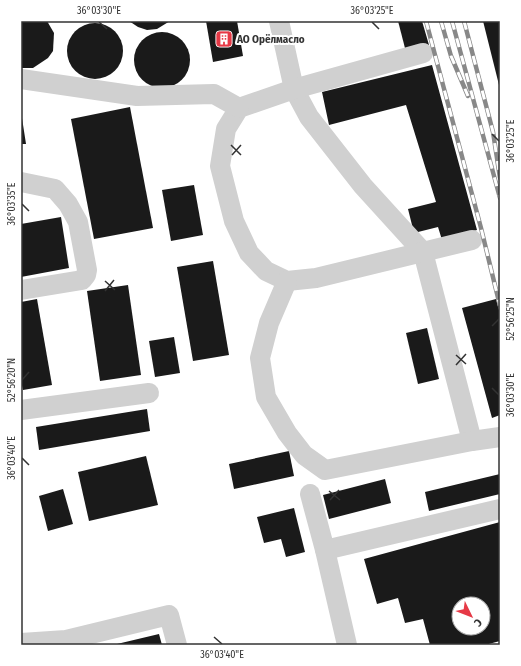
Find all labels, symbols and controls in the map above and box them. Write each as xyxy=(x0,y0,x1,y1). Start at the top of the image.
text: 36°03'30"E xyxy=(77,5,121,17)
text: 36°03'25"E xyxy=(351,5,394,17)
building icon: АО Орёлмасло xyxy=(214,29,234,49)
place label: АО Орёлмасло xyxy=(236,33,305,46)
text: 36°03'25"E xyxy=(505,119,517,162)
text: 36°03'35"E xyxy=(6,182,18,225)
text: 52°56'25"N xyxy=(505,297,517,341)
text: 52°56'20"N xyxy=(6,358,18,402)
text: 36°03'30"E xyxy=(505,373,517,417)
text: 36°03'40"E xyxy=(6,436,18,480)
north arrow xyxy=(451,596,491,636)
text: С xyxy=(471,616,485,629)
text: 36°03'40"E xyxy=(200,649,244,661)

